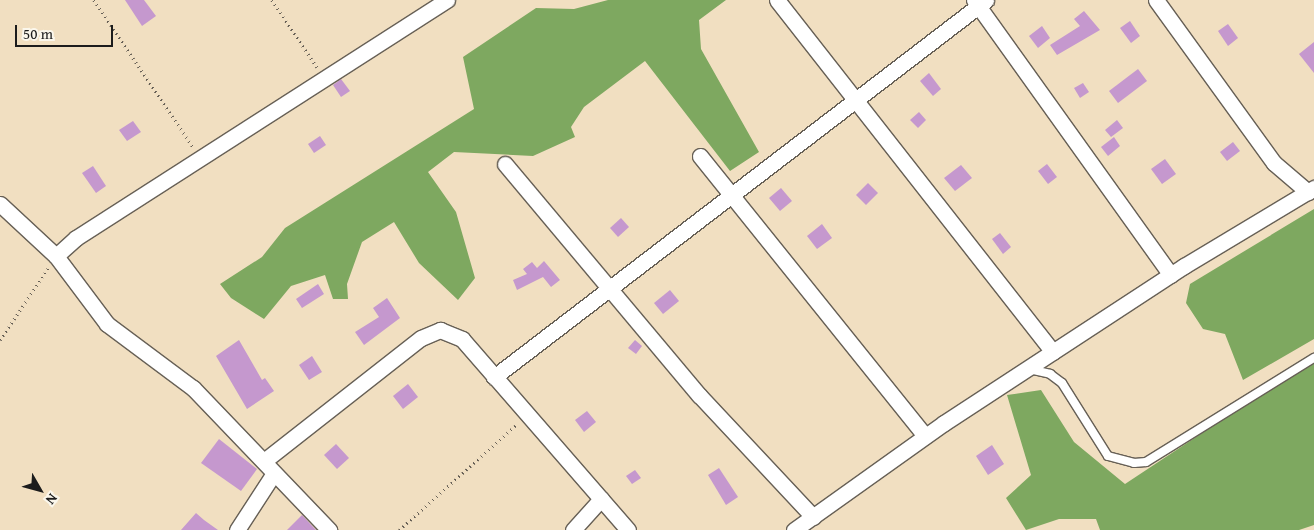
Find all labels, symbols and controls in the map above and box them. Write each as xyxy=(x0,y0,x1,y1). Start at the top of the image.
scale bar xyxy=(18,15,115,47)
text: 50 m xyxy=(23,23,53,44)
north arrow xyxy=(15,465,65,515)
text: N xyxy=(41,489,63,509)

